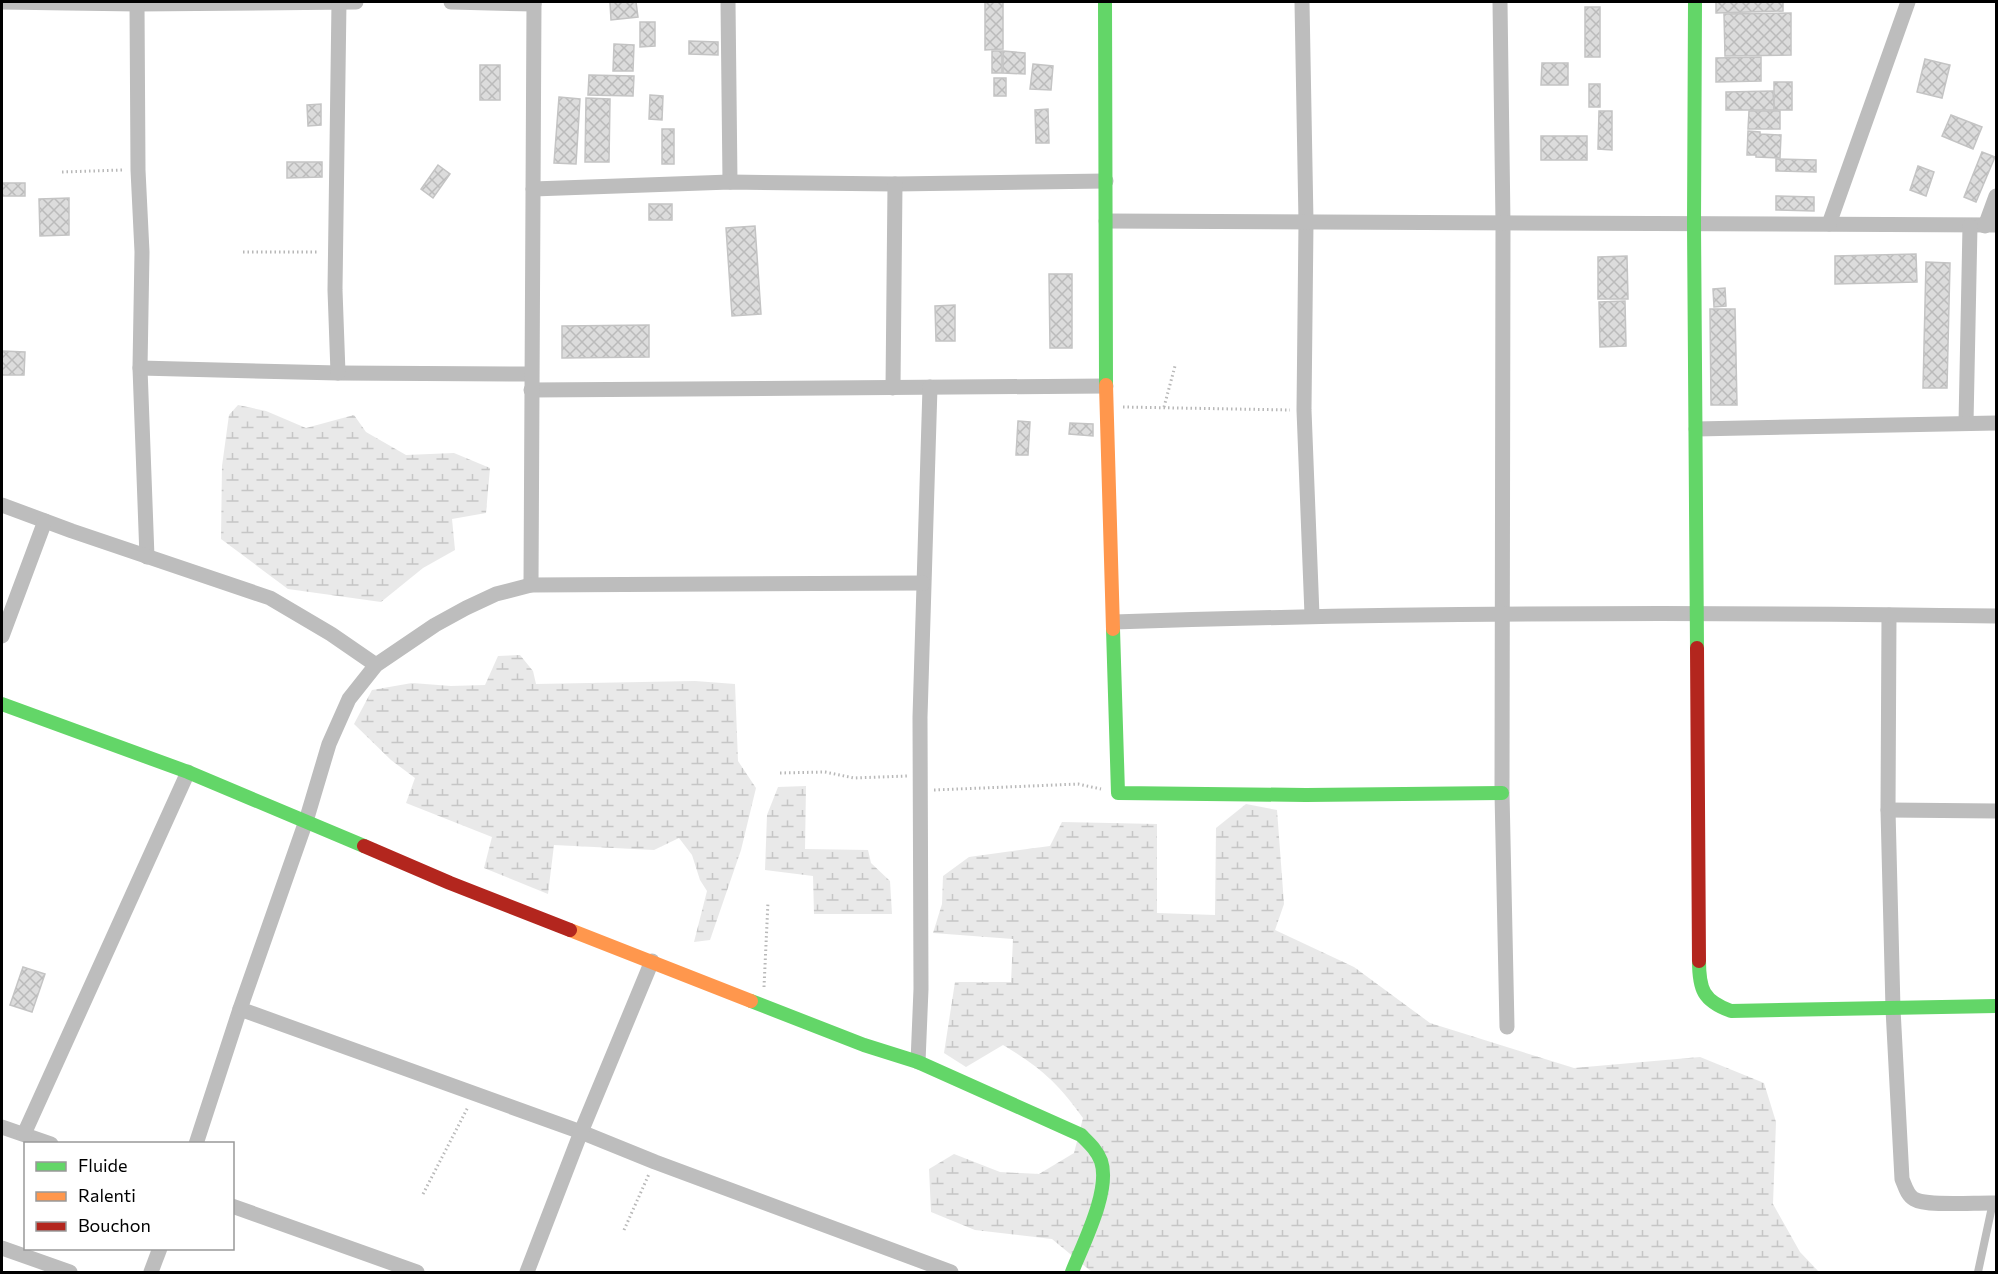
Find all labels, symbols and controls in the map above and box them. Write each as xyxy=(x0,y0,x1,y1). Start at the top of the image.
legend xyxy=(24,1142,234,1250)
text: Fluide xyxy=(78,1154,127,1176)
text: Ralenti xyxy=(78,1184,136,1206)
text: Bouchon xyxy=(78,1214,151,1236)

